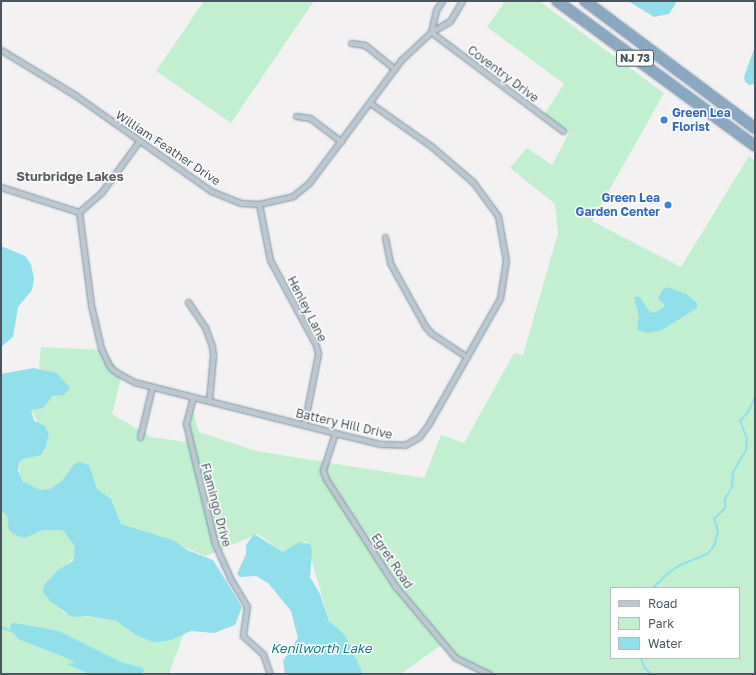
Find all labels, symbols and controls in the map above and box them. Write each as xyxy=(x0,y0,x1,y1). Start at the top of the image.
street label: Coventry Drive xyxy=(465,43,541,105)
road number: NJ 73 xyxy=(615,49,655,67)
place label: Green Lea Florist xyxy=(672,106,731,134)
street label: William Feather Drive xyxy=(113,108,223,188)
marker: Green Lea Florist xyxy=(659,115,669,125)
district label: Sturbridge Lakes xyxy=(16,168,124,184)
place label: Green Lea Garden Center xyxy=(576,191,660,219)
marker: Green Lea Garden Center xyxy=(663,200,673,210)
street label: Henley Lane xyxy=(284,274,330,344)
street label: Battery Hill Drive xyxy=(294,406,394,442)
street label: Flamingo Drive xyxy=(198,461,234,549)
street label: Egret Road xyxy=(368,531,416,591)
legend xyxy=(610,587,740,659)
text: Road xyxy=(648,596,677,611)
text: Park xyxy=(648,616,674,631)
text: Water xyxy=(648,636,682,651)
water label: Kenilworth Lake xyxy=(270,640,372,656)

